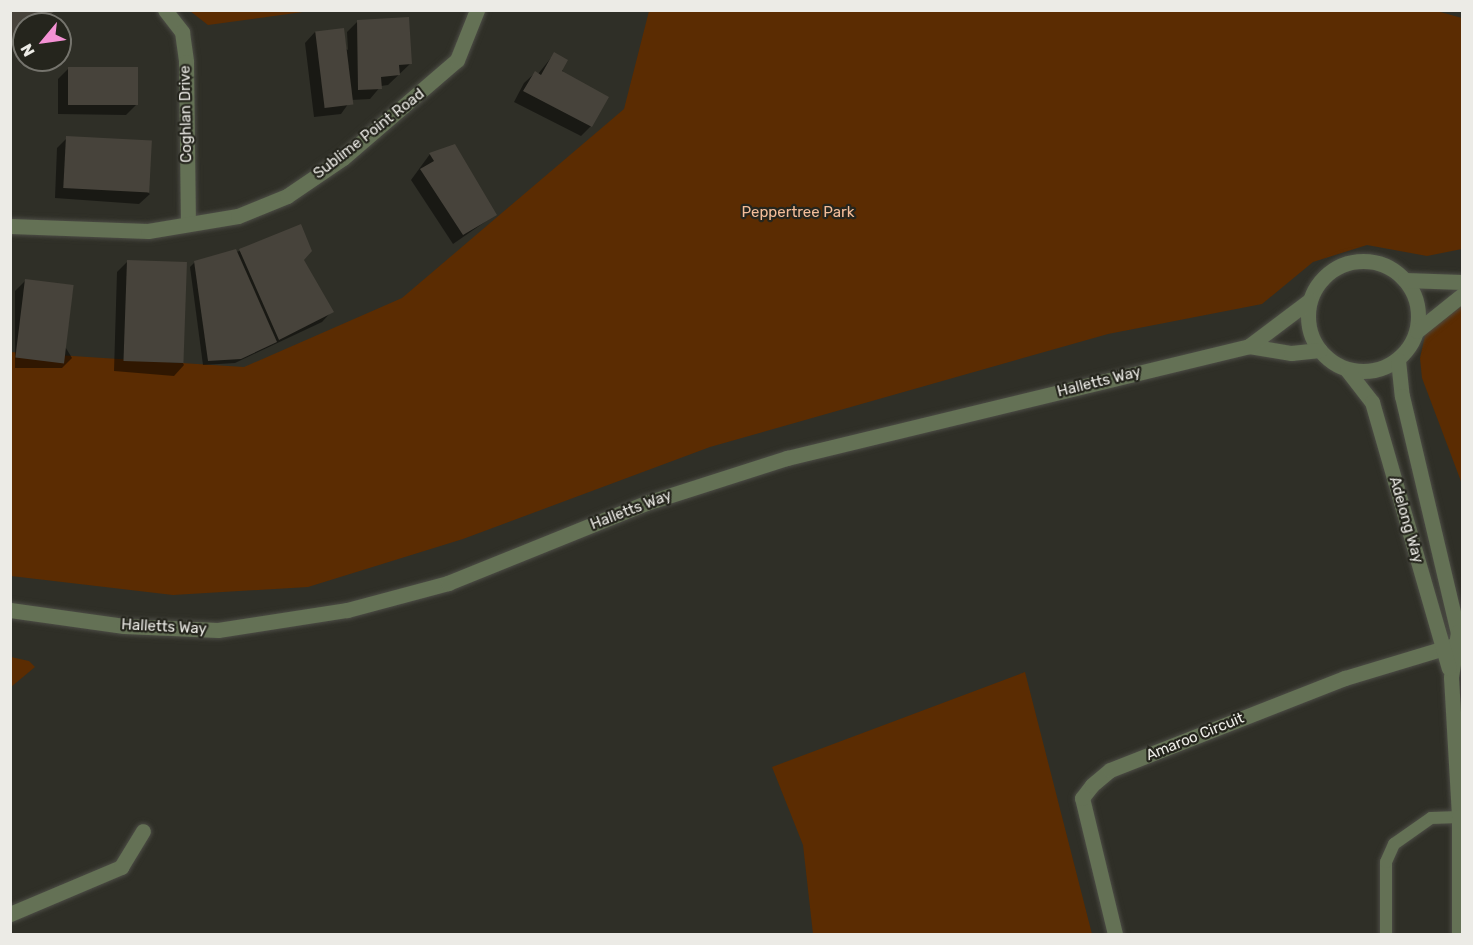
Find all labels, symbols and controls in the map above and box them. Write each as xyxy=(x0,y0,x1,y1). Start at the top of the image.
north arrow xyxy=(12,12,72,72)
text: N xyxy=(16,40,39,60)
street label: Coghlan Drive xyxy=(176,65,196,163)
street label: Sublime Point Road xyxy=(310,85,428,183)
park label: Peppertree Park xyxy=(741,204,855,222)
street label: Halletts Way xyxy=(1055,363,1143,401)
street label: Adelong Way xyxy=(1385,475,1427,565)
street label: Halletts Way xyxy=(588,486,674,534)
street label: Halletts Way xyxy=(121,616,207,638)
street label: Amaroo Circuit xyxy=(1143,709,1247,765)

